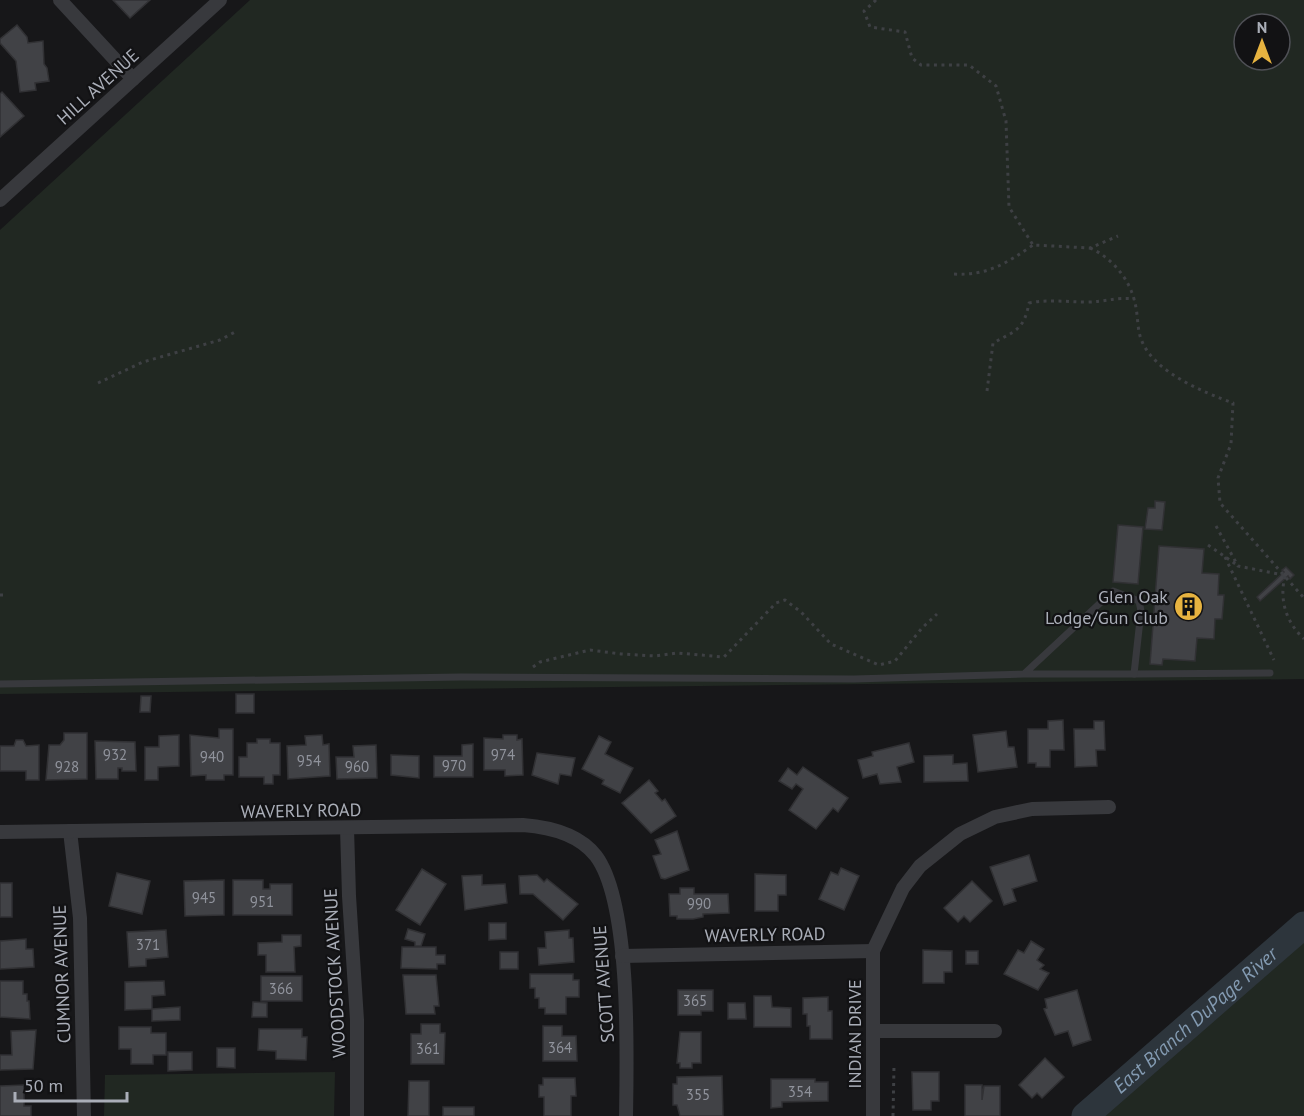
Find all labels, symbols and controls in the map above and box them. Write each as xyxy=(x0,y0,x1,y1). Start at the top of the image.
north arrow xyxy=(1232,12,1292,72)
text: N xyxy=(1257,17,1267,37)
street label: HILL AVENUE xyxy=(52,44,143,129)
place label: Glen Oak Lodge/Gun Club xyxy=(1045,585,1168,629)
building icon: Glen Oak Lodge/Gun Club xyxy=(1173,591,1205,623)
house number: 932 xyxy=(103,745,127,764)
house number: 974 xyxy=(491,745,515,764)
house number: 940 xyxy=(200,747,224,766)
house number: 954 xyxy=(297,751,321,770)
house number: 970 xyxy=(442,756,466,775)
house number: 928 xyxy=(55,757,79,776)
house number: 960 xyxy=(345,757,369,776)
street label: WAVERLY ROAD xyxy=(240,798,361,823)
house number: 945 xyxy=(192,888,216,907)
street label: WOODSTOCK AVENUE xyxy=(319,888,350,1059)
house number: 951 xyxy=(250,892,274,911)
house number: 990 xyxy=(687,894,711,913)
street label: CUMNOR AVENUE xyxy=(48,904,75,1044)
street label: WAVERLY ROAD xyxy=(704,922,825,947)
street label: SCOTT AVENUE xyxy=(588,924,619,1044)
house number: 371 xyxy=(136,935,160,954)
water label: East Branch DuPage River xyxy=(1107,940,1284,1099)
house number: 366 xyxy=(269,979,293,998)
street label: INDIAN DRIVE xyxy=(843,979,866,1089)
house number: 365 xyxy=(683,991,707,1010)
house number: 364 xyxy=(548,1038,572,1057)
house number: 361 xyxy=(416,1039,440,1058)
scale bar xyxy=(15,1065,128,1103)
text: 50 m xyxy=(24,1074,63,1097)
house number: 354 xyxy=(788,1082,812,1101)
house number: 355 xyxy=(686,1085,710,1104)

